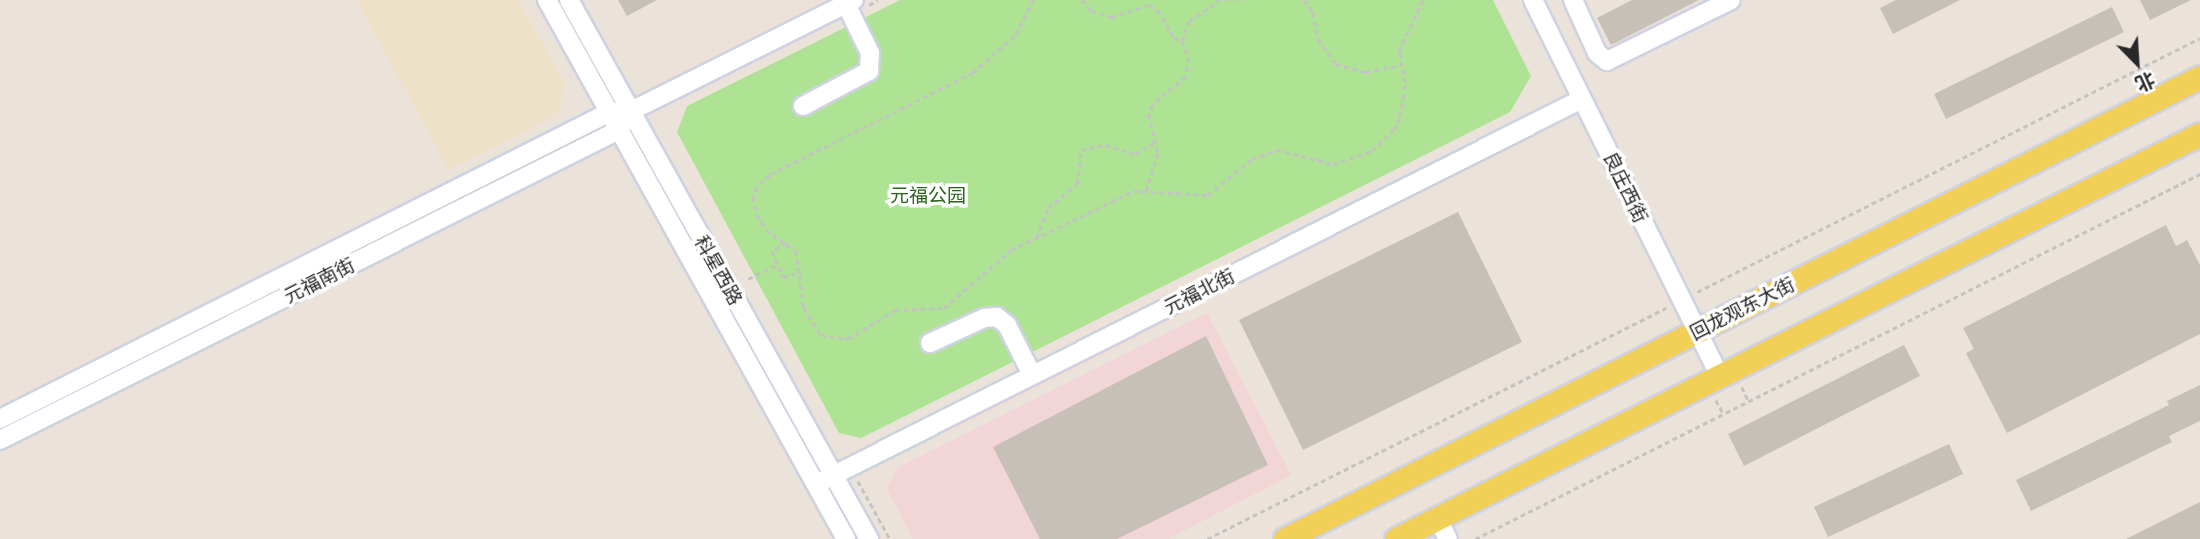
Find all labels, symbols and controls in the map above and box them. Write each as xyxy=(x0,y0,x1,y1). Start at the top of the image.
north arrow xyxy=(2102,28,2172,98)
text: 北 xyxy=(2132,68,2159,97)
street label: 良庄西街 xyxy=(1599,148,1653,226)
park label: 元福公园 xyxy=(890,184,966,206)
street label: 科星西路 xyxy=(691,231,747,309)
street label: 元福南街 xyxy=(280,253,358,307)
street label: 元福北街 xyxy=(1160,264,1238,318)
street label: 回龙观东大街 xyxy=(1686,272,1798,344)

